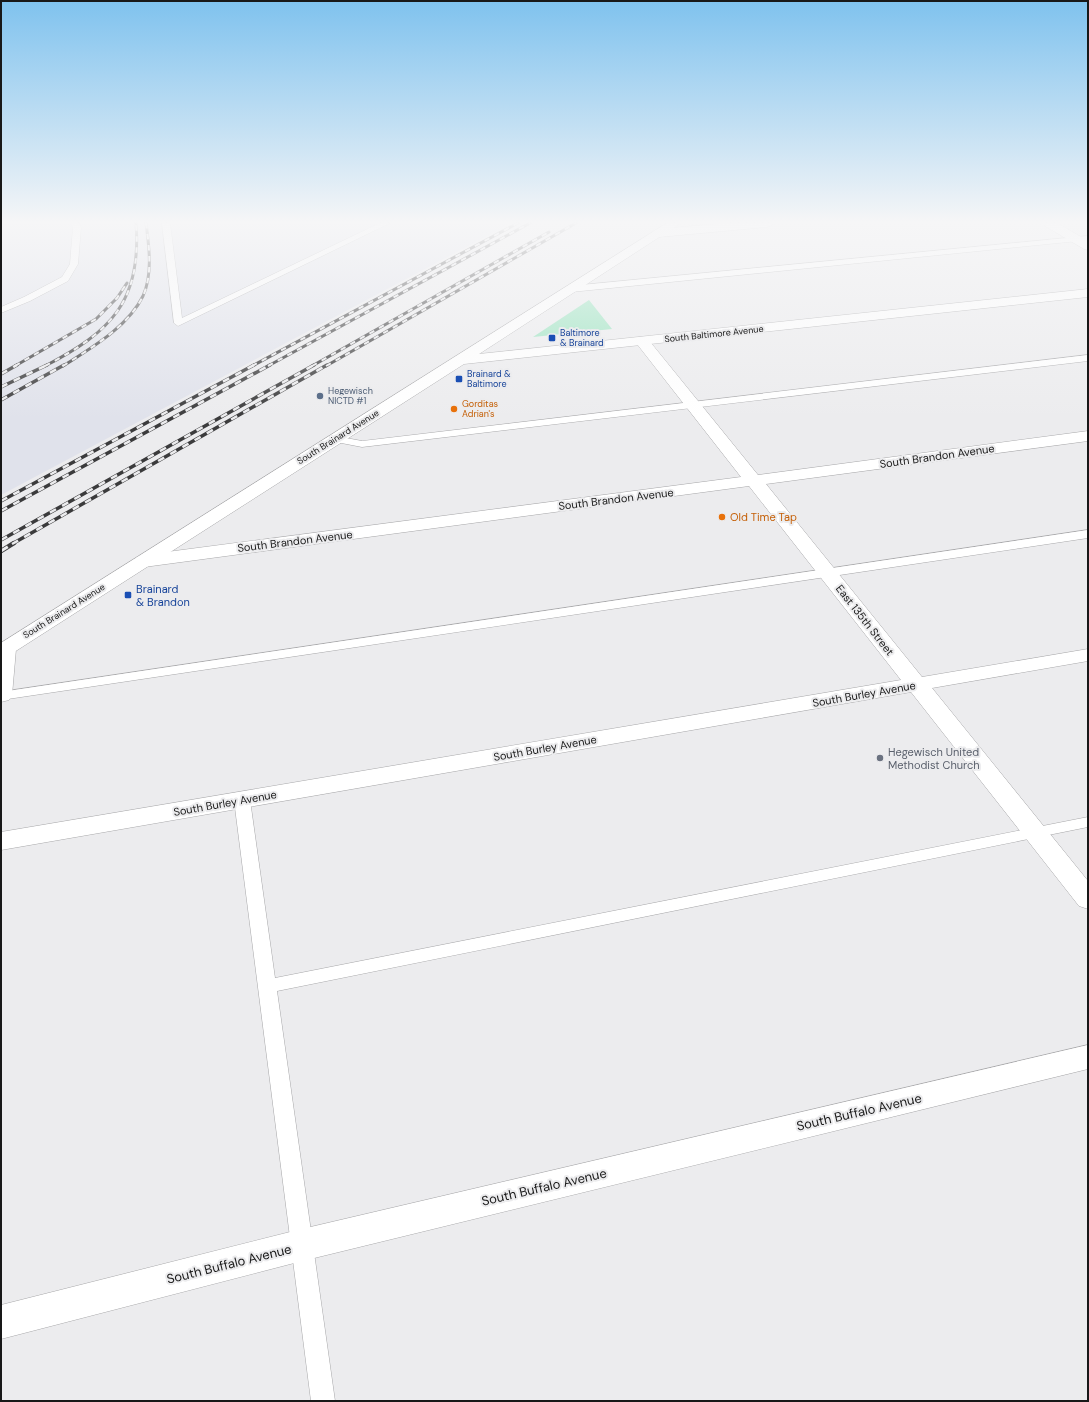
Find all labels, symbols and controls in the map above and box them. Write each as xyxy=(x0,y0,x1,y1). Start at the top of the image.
street label: South Baltimore Avenue xyxy=(664,323,764,345)
place label: Baltimore & Brainard xyxy=(560,327,604,349)
marker: Baltimore & Brainard xyxy=(547,333,557,343)
place label: Brainard & Baltimore xyxy=(467,368,511,390)
marker: Brainard & Baltimore xyxy=(454,374,464,384)
place label: Hegewisch NICTD #1 xyxy=(328,385,373,407)
marker: Hegewisch NICTD #1 xyxy=(315,391,325,401)
place label: Gorditas Adrian's xyxy=(462,398,499,420)
marker: Gorditas Adrian's xyxy=(449,404,459,414)
street label: South Brainard Avenue xyxy=(295,407,381,467)
street label: South Brandon Avenue xyxy=(879,441,995,471)
street label: South Brandon Avenue xyxy=(558,485,674,513)
place label: Old Time Tap xyxy=(730,510,797,524)
marker: Old Time Tap xyxy=(717,512,727,522)
street label: South Brandon Avenue xyxy=(237,527,353,555)
street label: South Brainard Avenue xyxy=(21,581,107,641)
place label: Brainard & Brandon xyxy=(136,582,190,609)
street label: East 135th Street xyxy=(833,582,897,658)
marker: Brainard & Brandon xyxy=(123,590,133,600)
street label: South Burley Avenue xyxy=(811,678,917,710)
street label: South Burley Avenue xyxy=(492,732,598,764)
place label: Hegewisch United Methodist Church xyxy=(888,745,980,772)
marker: Hegewisch United Methodist Church xyxy=(875,753,885,763)
street label: South Burley Avenue xyxy=(172,787,278,819)
street label: South Buffalo Avenue xyxy=(795,1089,923,1135)
street label: South Buffalo Avenue xyxy=(480,1164,608,1210)
street label: South Buffalo Avenue xyxy=(165,1240,293,1288)

